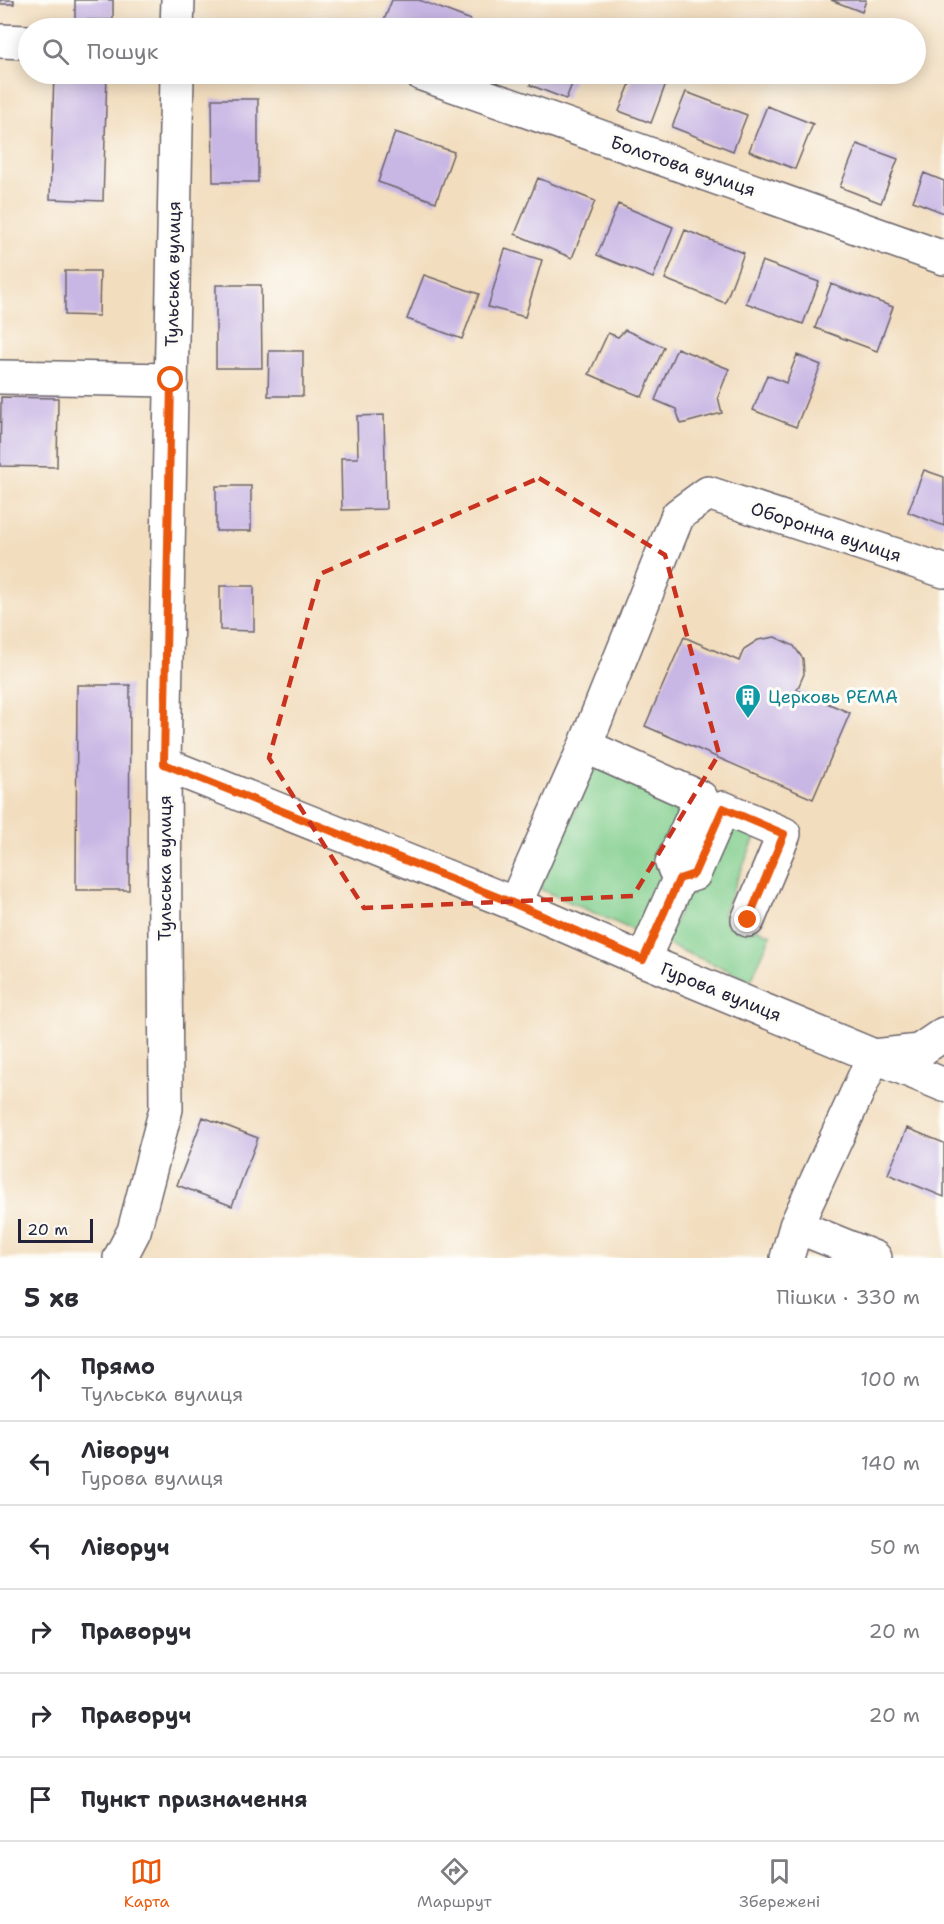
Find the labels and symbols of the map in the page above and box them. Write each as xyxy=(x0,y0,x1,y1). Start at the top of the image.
street label: Болотова вулиця xyxy=(607,130,759,202)
street label: Тульська вулиця xyxy=(160,201,186,347)
route start xyxy=(157,366,183,392)
street label: Оборонна вулиця xyxy=(748,496,904,568)
building icon: Церковь РЕМА xyxy=(733,682,763,720)
place label: Церковь РЕМА xyxy=(768,685,898,709)
street label: Тульська вулиця xyxy=(153,795,177,941)
route end xyxy=(734,906,760,932)
street label: Гурова вулиця xyxy=(657,957,785,1027)
scale bar xyxy=(18,1216,93,1244)

